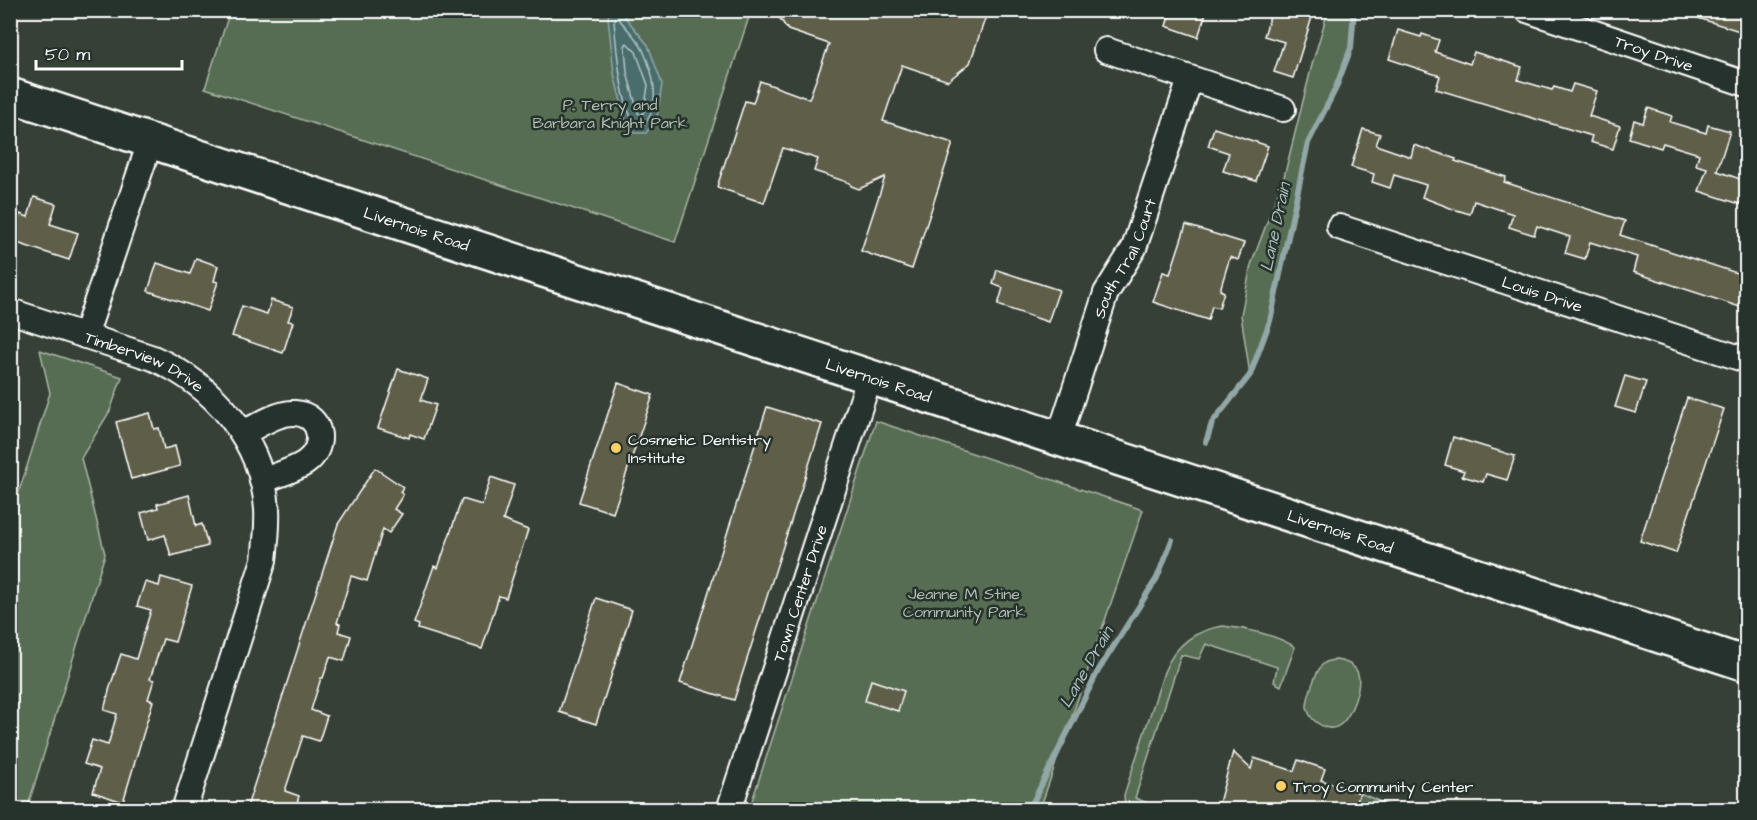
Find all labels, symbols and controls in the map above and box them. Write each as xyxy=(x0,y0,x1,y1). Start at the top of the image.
street label: Troy Drive xyxy=(1611,30,1696,77)
scale bar xyxy=(36,33,182,71)
text: 50 m xyxy=(45,42,90,67)
park label: P. Terry and Barbara Knight Park xyxy=(533,94,688,135)
water label: Lane Drain xyxy=(1254,179,1297,274)
street label: South Trail Court xyxy=(1089,195,1162,321)
street label: Livernois Road xyxy=(361,202,472,257)
street label: Louis Drive xyxy=(1499,271,1586,318)
street label: Timberview Drive xyxy=(82,326,209,398)
street label: Livernois Road xyxy=(823,353,934,408)
place label: Cosmetic Dentistry Institute xyxy=(628,429,771,469)
marker: Cosmetic Dentistry Institute xyxy=(609,441,623,455)
street label: Livernois Road xyxy=(1284,504,1396,560)
street label: Town Center Drive xyxy=(768,522,833,665)
park label: Jeanne M Stine Community Park xyxy=(903,583,1025,624)
water label: Lane Drain xyxy=(1053,620,1121,712)
place label: Troy Community Center xyxy=(1293,776,1474,799)
marker: Troy Community Center xyxy=(1274,779,1288,793)

